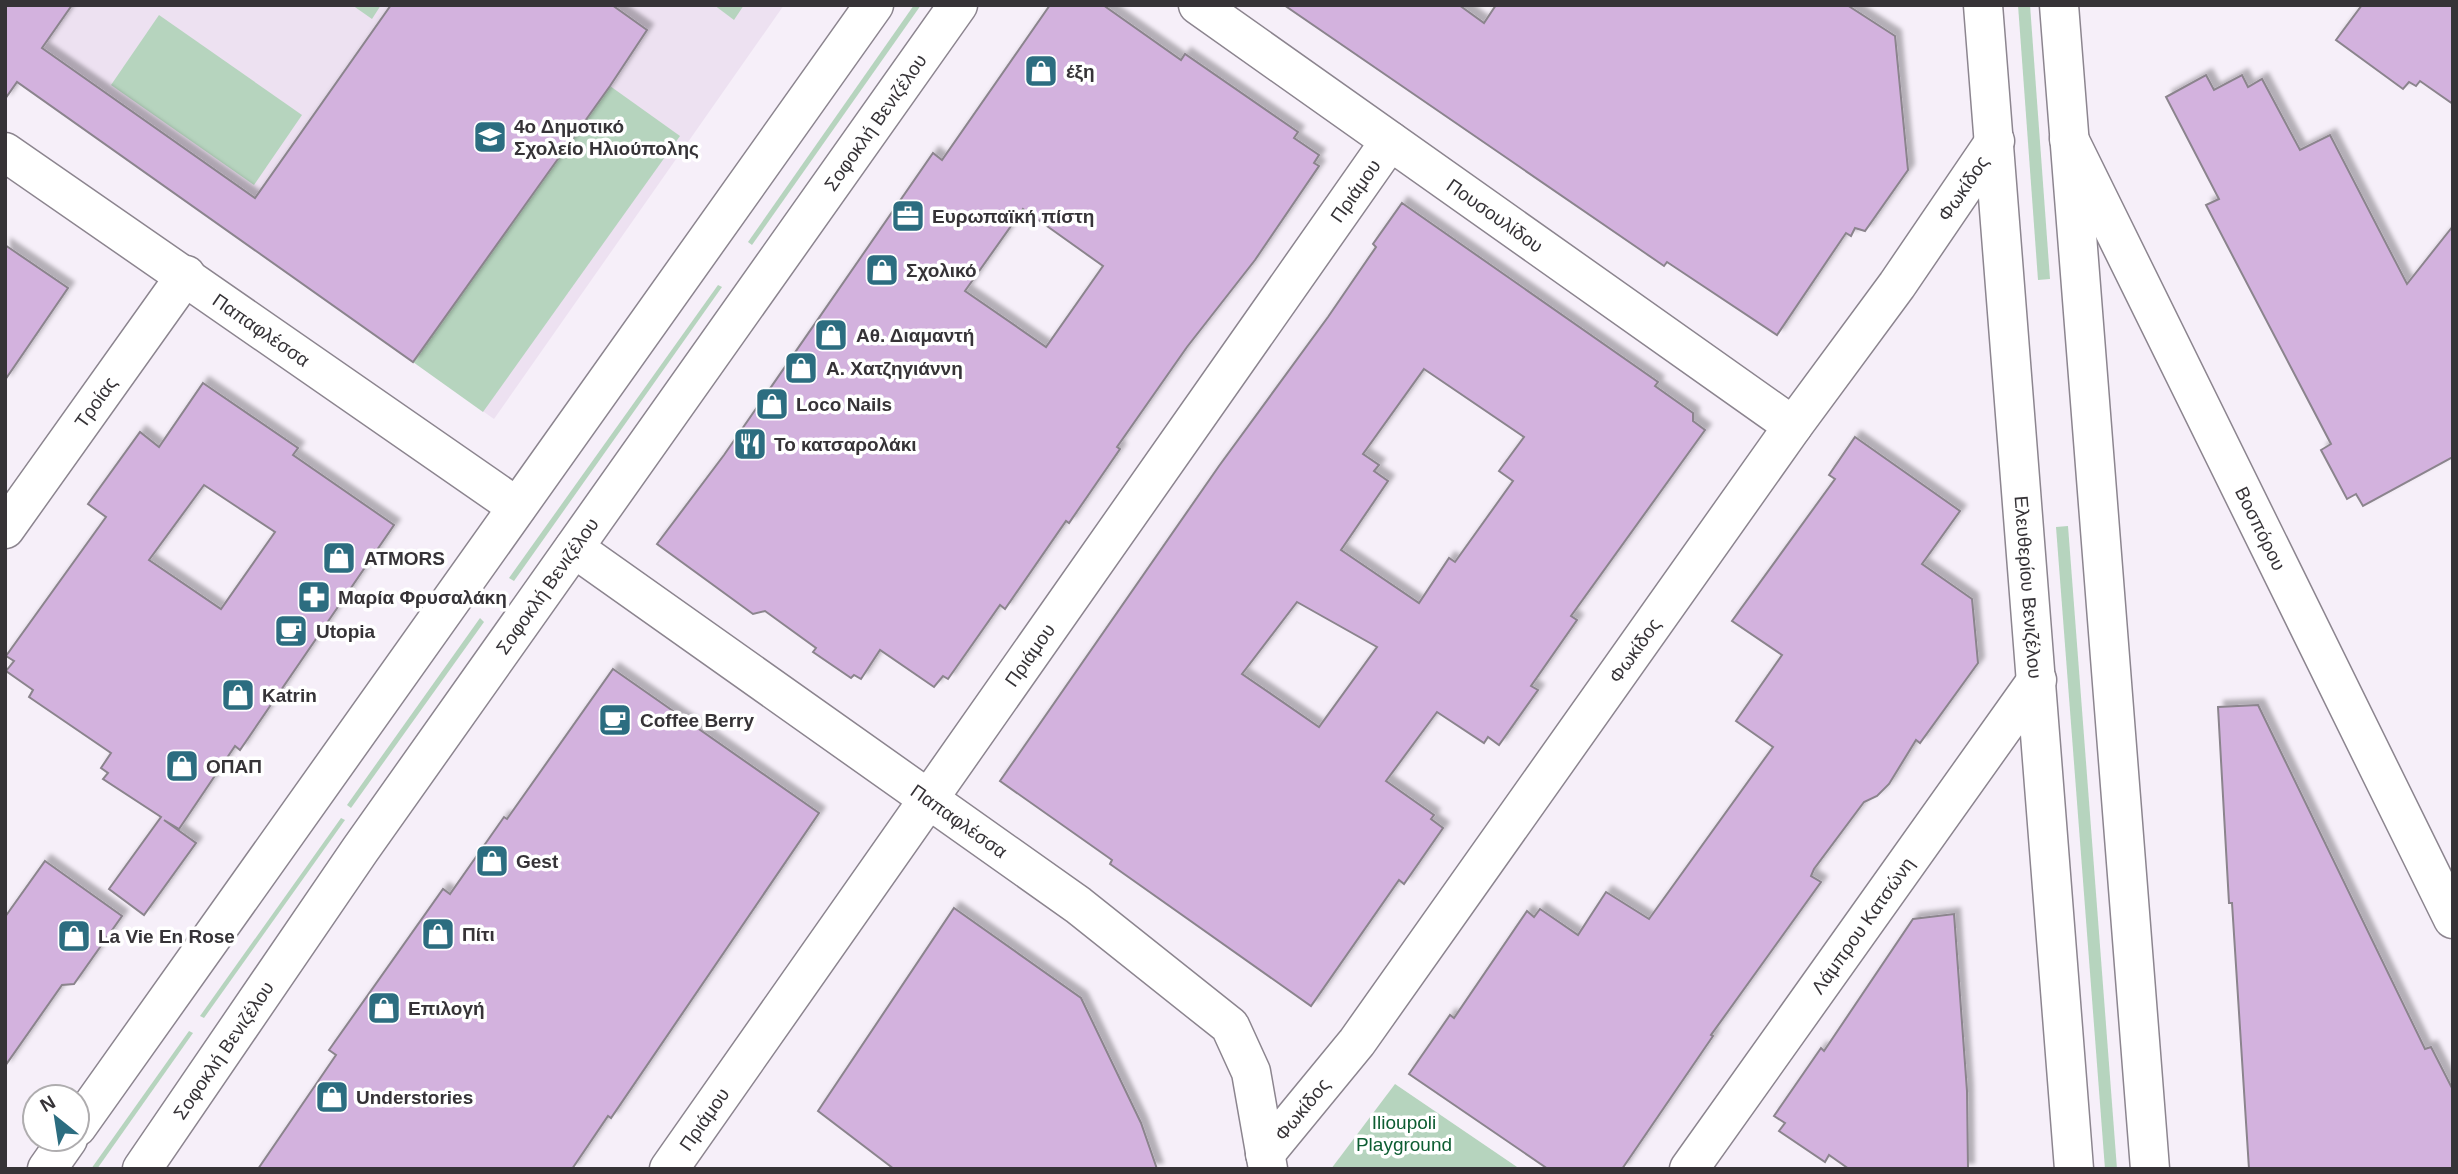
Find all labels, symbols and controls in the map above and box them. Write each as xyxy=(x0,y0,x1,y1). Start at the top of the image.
street label: Σοφοκλή Βενιζέλου xyxy=(820,50,930,194)
shop icon: έξη xyxy=(1022,52,1060,90)
place label: έξη xyxy=(1066,61,1095,83)
place label: 4ο Δημοτικό Σχολείο Ηλιούπολης xyxy=(514,116,699,159)
school or university icon: 4ο Δημοτικό Σχολείο Ηλιούπολης xyxy=(471,118,509,156)
street label: Φωκίδος xyxy=(1933,152,1992,225)
street label: Πριάμου xyxy=(1326,155,1384,226)
street label: Πουσουλίδου xyxy=(1443,174,1547,256)
office icon: Ευρωπαϊκή πίστη xyxy=(889,197,927,235)
place label: Ευρωπαϊκή πίστη xyxy=(932,206,1094,227)
shop icon: Σχολικό xyxy=(863,251,901,289)
place label: Σχολικό xyxy=(906,260,977,281)
street label: Παπαφλέσσα xyxy=(209,289,314,371)
shop icon: Αθ. Διαμαντή xyxy=(812,316,850,354)
place label: Αθ. Διαμαντή xyxy=(856,325,974,346)
shop icon: Α. Χατζηγιάννη xyxy=(782,349,820,387)
place label: Α. Χατζηγιάννη xyxy=(826,358,963,380)
street label: Τροίας xyxy=(70,372,121,431)
shop icon: Loco Nails xyxy=(753,385,791,423)
place label: Loco Nails xyxy=(796,394,892,415)
restaurant icon: Το κατσαρολάκι xyxy=(731,425,769,463)
place label: Το κατσαρολάκι xyxy=(774,434,917,455)
street label: Βοσπόρου xyxy=(2231,483,2290,574)
street label: Ελευθερίου Βενιζέλου xyxy=(2011,495,2046,679)
street label: Σοφοκλή Βενιζέλου xyxy=(492,514,602,658)
shop icon: ATMORS xyxy=(320,539,358,577)
place label: ATMORS xyxy=(364,548,445,569)
pharmacy icon: Μαρία Φρυσαλάκη xyxy=(295,578,333,616)
place label: Μαρία Φρυσαλάκη xyxy=(338,587,507,608)
cafe icon: Utopia xyxy=(272,612,310,650)
street label: Φωκίδος xyxy=(1604,614,1664,686)
street label: Πριάμου xyxy=(1000,619,1059,690)
place label: Utopia xyxy=(316,621,376,642)
shop icon: Katrin xyxy=(219,676,257,714)
place label: Katrin xyxy=(262,685,317,706)
cafe icon: Coffee Berry xyxy=(596,701,634,739)
place label: Coffee Berry xyxy=(640,710,754,731)
shop icon: ΟΠΑΠ xyxy=(163,747,201,785)
place label: ΟΠΑΠ xyxy=(206,756,262,777)
street label: Παπαφλέσσα xyxy=(907,780,1011,862)
shop icon: Gest xyxy=(473,842,511,880)
place label: Gest xyxy=(516,851,559,872)
street label: Λάμπρου Κατσώνη xyxy=(1807,853,1918,998)
shop icon: Πίτι xyxy=(419,915,457,953)
shop icon: La Vie En Rose xyxy=(55,917,93,955)
place label: Πίτι xyxy=(462,924,495,945)
place label: La Vie En Rose xyxy=(98,926,235,947)
street label: Σοφοκλή Βενιζέλου xyxy=(169,977,278,1123)
shop icon: Επιλογή xyxy=(365,989,403,1027)
place label: Επιλογή xyxy=(408,998,485,1019)
street label: Φωκίδος xyxy=(1270,1074,1333,1144)
shop icon: Understories xyxy=(313,1078,351,1116)
north arrow xyxy=(21,1083,91,1153)
street label: Πριάμου xyxy=(675,1084,733,1154)
place label: Understories xyxy=(356,1087,473,1108)
text: N xyxy=(37,1091,59,1116)
park label: Ilioupoli Playground xyxy=(1356,1112,1452,1155)

